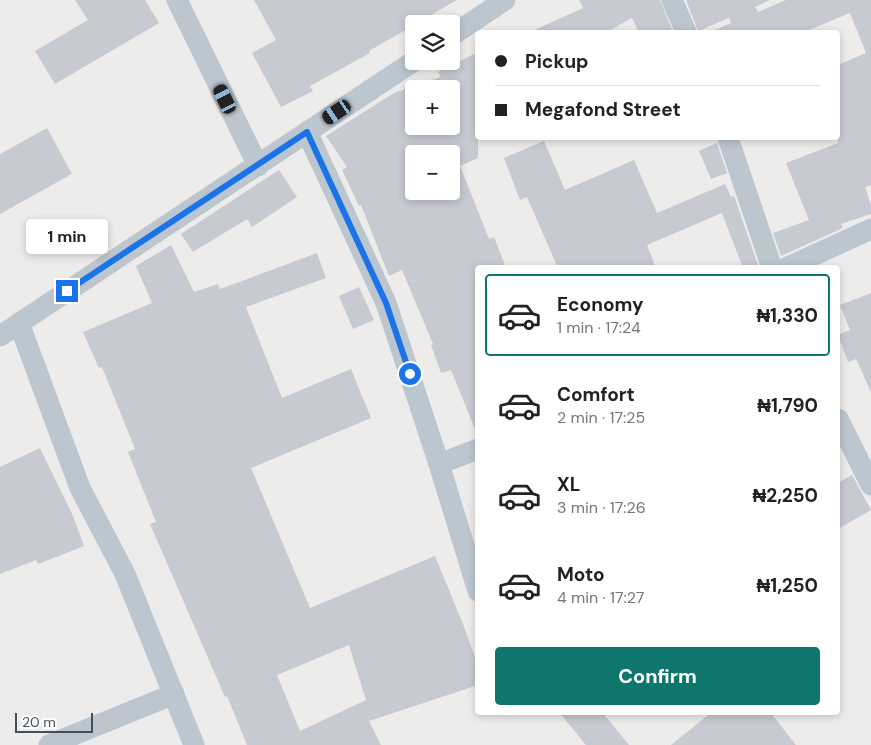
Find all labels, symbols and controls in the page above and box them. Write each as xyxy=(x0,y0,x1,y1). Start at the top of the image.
map controls xyxy=(405,15,460,200)
button: layers xyxy=(405,15,460,70)
text: Pickup xyxy=(525,49,589,74)
button: + xyxy=(405,80,460,135)
car xyxy=(211,82,238,116)
car xyxy=(320,97,353,127)
text: Megafond Street xyxy=(525,97,681,122)
button: − xyxy=(405,145,460,200)
callout: 1 min xyxy=(26,218,108,254)
text: 1 min xyxy=(48,226,86,247)
route end xyxy=(56,280,78,302)
text: Economy xyxy=(557,292,644,317)
icon: car xyxy=(497,293,542,338)
text: ₦1,330 xyxy=(756,303,818,328)
text: 1 min · 17:24 xyxy=(557,317,641,338)
route start xyxy=(399,363,421,385)
text: Comfort xyxy=(557,382,635,407)
icon: car xyxy=(497,383,542,428)
text: ₦1,790 xyxy=(757,393,818,418)
text: 2 min · 17:25 xyxy=(557,407,645,428)
text: XL xyxy=(557,472,580,497)
icon: car xyxy=(497,473,542,518)
text: ₦2,250 xyxy=(752,483,818,508)
text: 3 min · 17:26 xyxy=(557,497,646,518)
text: Moto xyxy=(557,562,605,587)
icon: car xyxy=(497,563,542,608)
text: ₦1,250 xyxy=(757,573,818,598)
text: 4 min · 17:27 xyxy=(557,587,644,608)
button: Confirm xyxy=(495,647,820,705)
scale bar xyxy=(15,710,92,733)
text: 20 m xyxy=(22,713,56,731)

